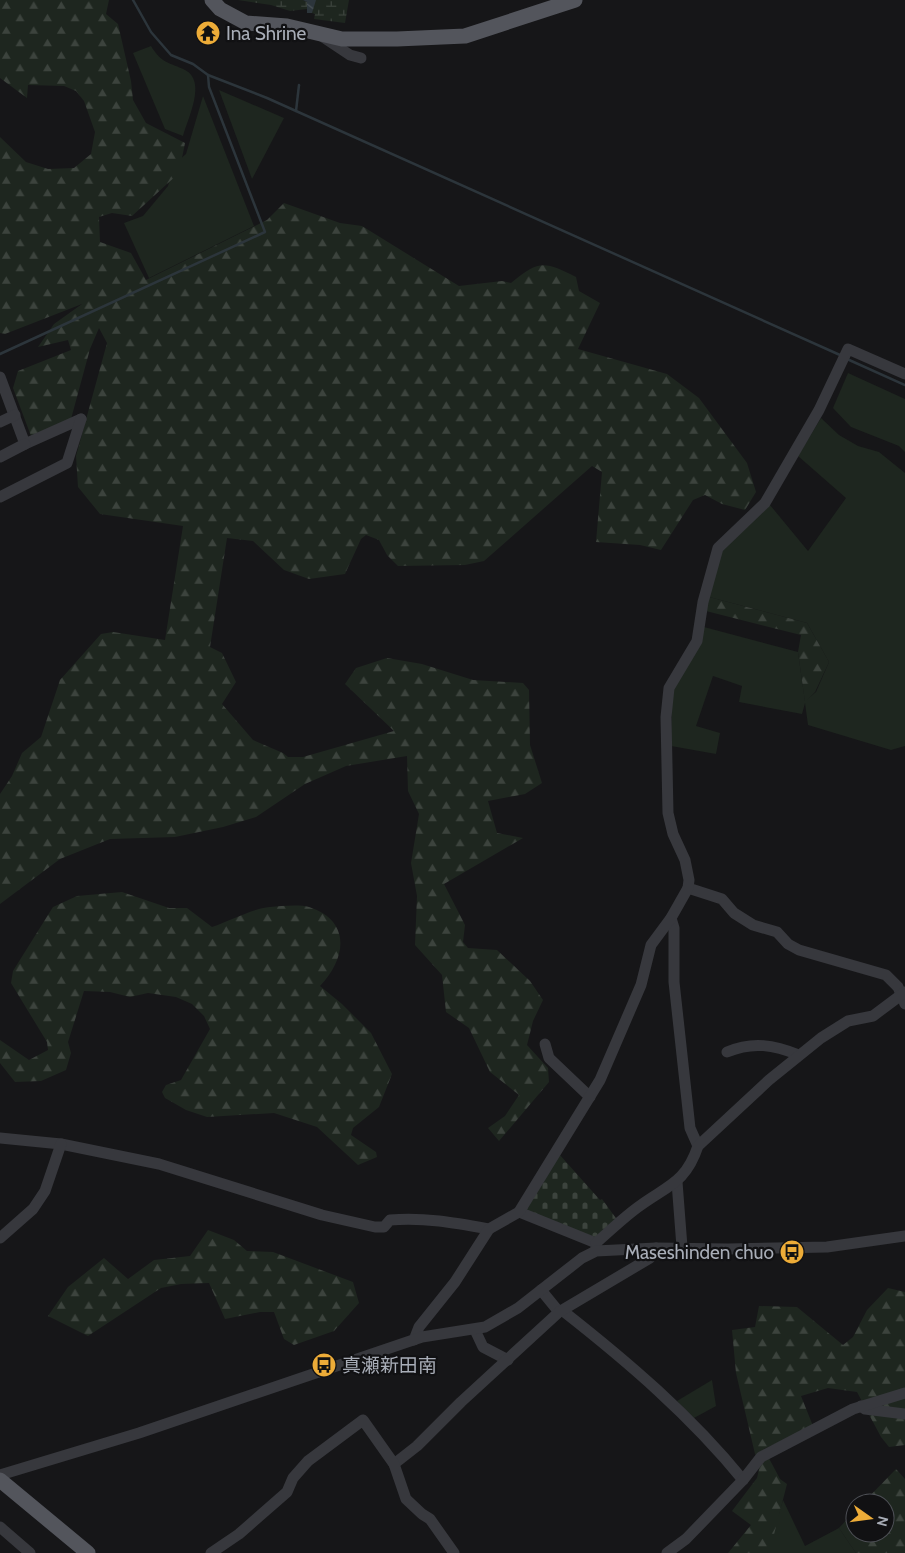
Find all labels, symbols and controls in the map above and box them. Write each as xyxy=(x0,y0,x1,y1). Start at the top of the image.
temple icon: Ina Shrine xyxy=(195,20,221,46)
place label: Ina Shrine xyxy=(226,22,307,45)
bus stop icon: Maseshinden chuo xyxy=(779,1239,805,1265)
place label: Maseshinden chuo xyxy=(625,1241,774,1264)
bus stop icon: 真瀬新田南 xyxy=(311,1352,337,1378)
place label: 真瀬新田南 xyxy=(342,1354,437,1377)
north arrow xyxy=(845,1493,895,1543)
text: N xyxy=(873,1514,893,1528)

